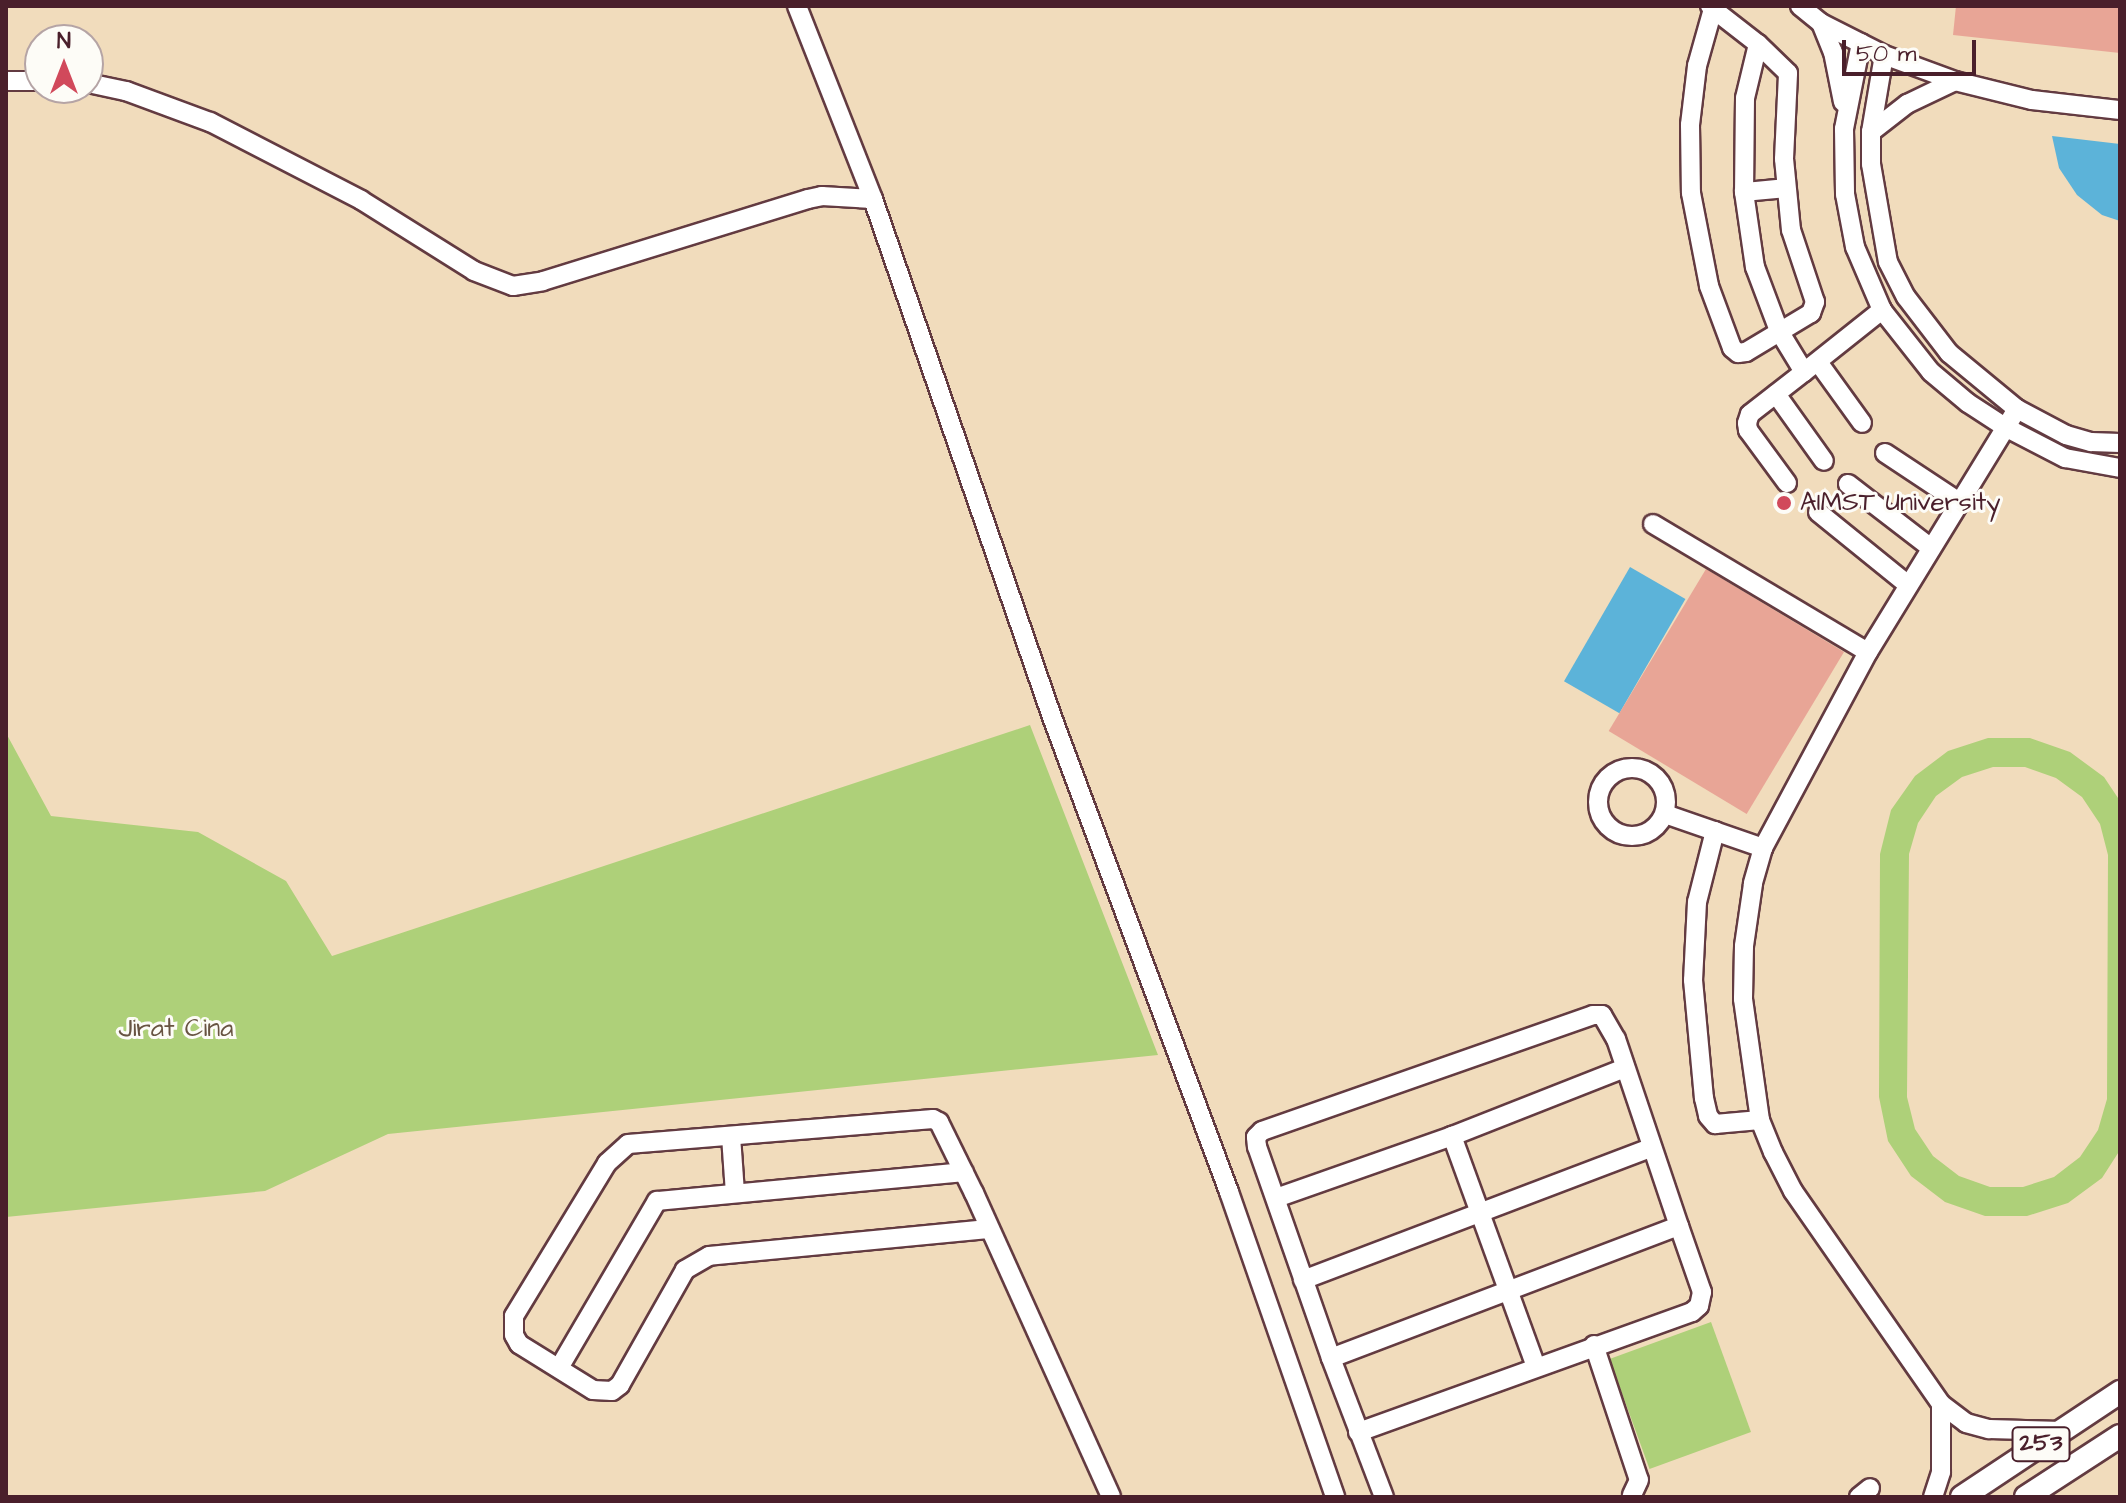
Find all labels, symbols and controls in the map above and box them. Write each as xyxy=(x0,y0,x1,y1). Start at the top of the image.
north arrow xyxy=(24,24,104,104)
scale bar xyxy=(1846,24,1980,74)
text: N xyxy=(57,26,71,57)
text: 50 m xyxy=(1856,37,1916,71)
place label: AIMST University xyxy=(1800,487,2001,519)
marker: AIMST University xyxy=(1775,494,1793,512)
park label: Jirat Cina xyxy=(119,1013,233,1045)
road number: 253 xyxy=(2011,1424,2071,1464)

